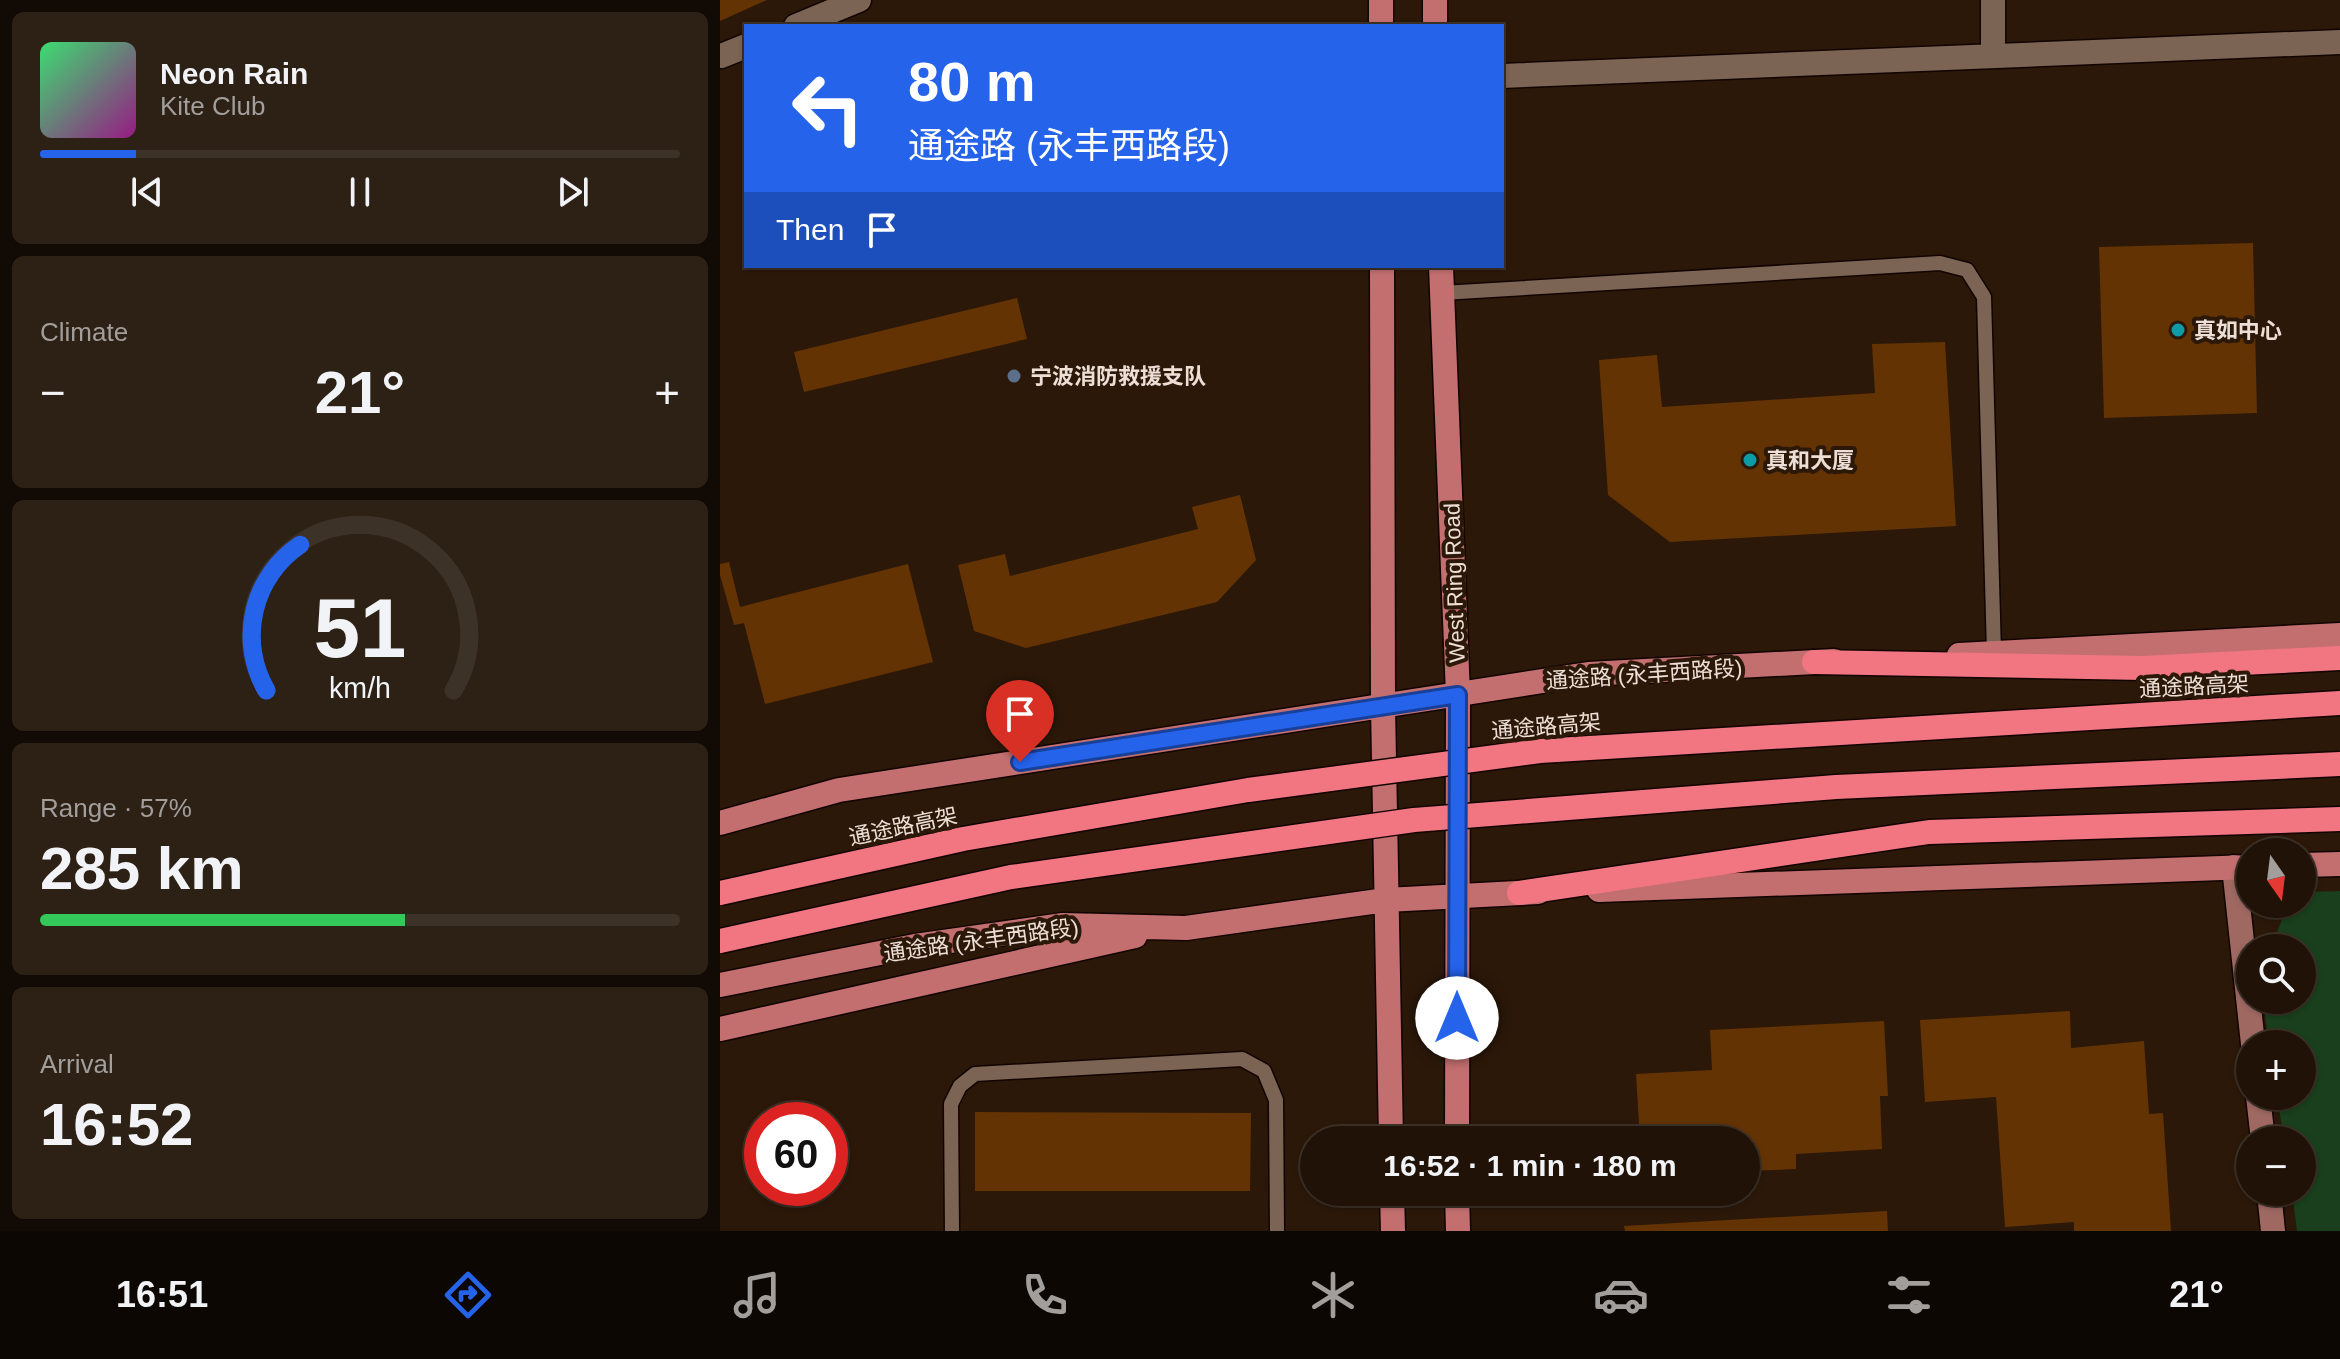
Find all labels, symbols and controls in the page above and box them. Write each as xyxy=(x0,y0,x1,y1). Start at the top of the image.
text: 80 m xyxy=(908,50,1036,113)
icon: left xyxy=(776,56,880,160)
text: Neon Rain xyxy=(160,57,308,90)
text: Kite Club xyxy=(160,91,266,121)
text: 通途路 (永丰西路段) xyxy=(908,125,1230,166)
icon: previous xyxy=(125,170,169,214)
icon: pause xyxy=(338,170,382,214)
icon: next xyxy=(551,170,595,214)
icon: arrive xyxy=(860,208,904,252)
text: Then xyxy=(776,213,844,246)
text: Climate xyxy=(40,317,128,347)
place label: 真如中心 xyxy=(2194,318,2282,343)
marker: 真如中心 xyxy=(2169,321,2187,339)
text: 21° xyxy=(315,359,405,426)
place label: 宁波消防救援支队 xyxy=(1030,364,1206,389)
marker: 宁波消防救援支队 xyxy=(1005,367,1023,385)
text: − xyxy=(40,368,66,417)
text: + xyxy=(654,368,680,417)
place label: 真和大厦 xyxy=(1766,448,1854,473)
marker: 真和大厦 xyxy=(1741,451,1759,469)
street label: West Ring Road xyxy=(1439,503,1470,663)
text: 51 xyxy=(314,582,406,675)
street label: 通途路 (永丰西路段) xyxy=(1545,655,1743,694)
street label: 通途路高架 xyxy=(2138,671,2250,702)
text: km/h xyxy=(329,673,391,705)
pin xyxy=(986,680,1054,762)
icon: arrive xyxy=(998,692,1042,736)
street label: 通途路高架 xyxy=(1490,709,1602,744)
text: Range · 57% xyxy=(40,793,192,823)
street label: 通途路高架 xyxy=(847,803,960,850)
text: 285 km xyxy=(40,835,244,902)
north arrow xyxy=(2236,838,2316,918)
map controls xyxy=(2236,838,2316,1206)
street label: 通途路 (永丰西路段) xyxy=(882,914,1080,967)
button: search xyxy=(2236,934,2316,1014)
position arrow xyxy=(1415,976,1499,1060)
button: + xyxy=(2236,1030,2316,1110)
text: Arrival xyxy=(40,1049,114,1079)
text: 16:52 xyxy=(40,1091,193,1158)
speed limit sign: 60 xyxy=(744,1102,848,1206)
button: − xyxy=(2236,1126,2316,1206)
text: 16:52 · 1 min · 180 m xyxy=(1383,1149,1677,1182)
icon: directions xyxy=(440,1267,496,1323)
icon: music xyxy=(729,1267,785,1323)
icon: phone xyxy=(1017,1267,1073,1323)
icon: climate xyxy=(1305,1267,1361,1323)
icon: car xyxy=(1593,1267,1649,1323)
icon: filters xyxy=(1881,1267,1937,1323)
text: 16:51 xyxy=(116,1274,208,1315)
text: 21° xyxy=(2169,1274,2224,1315)

